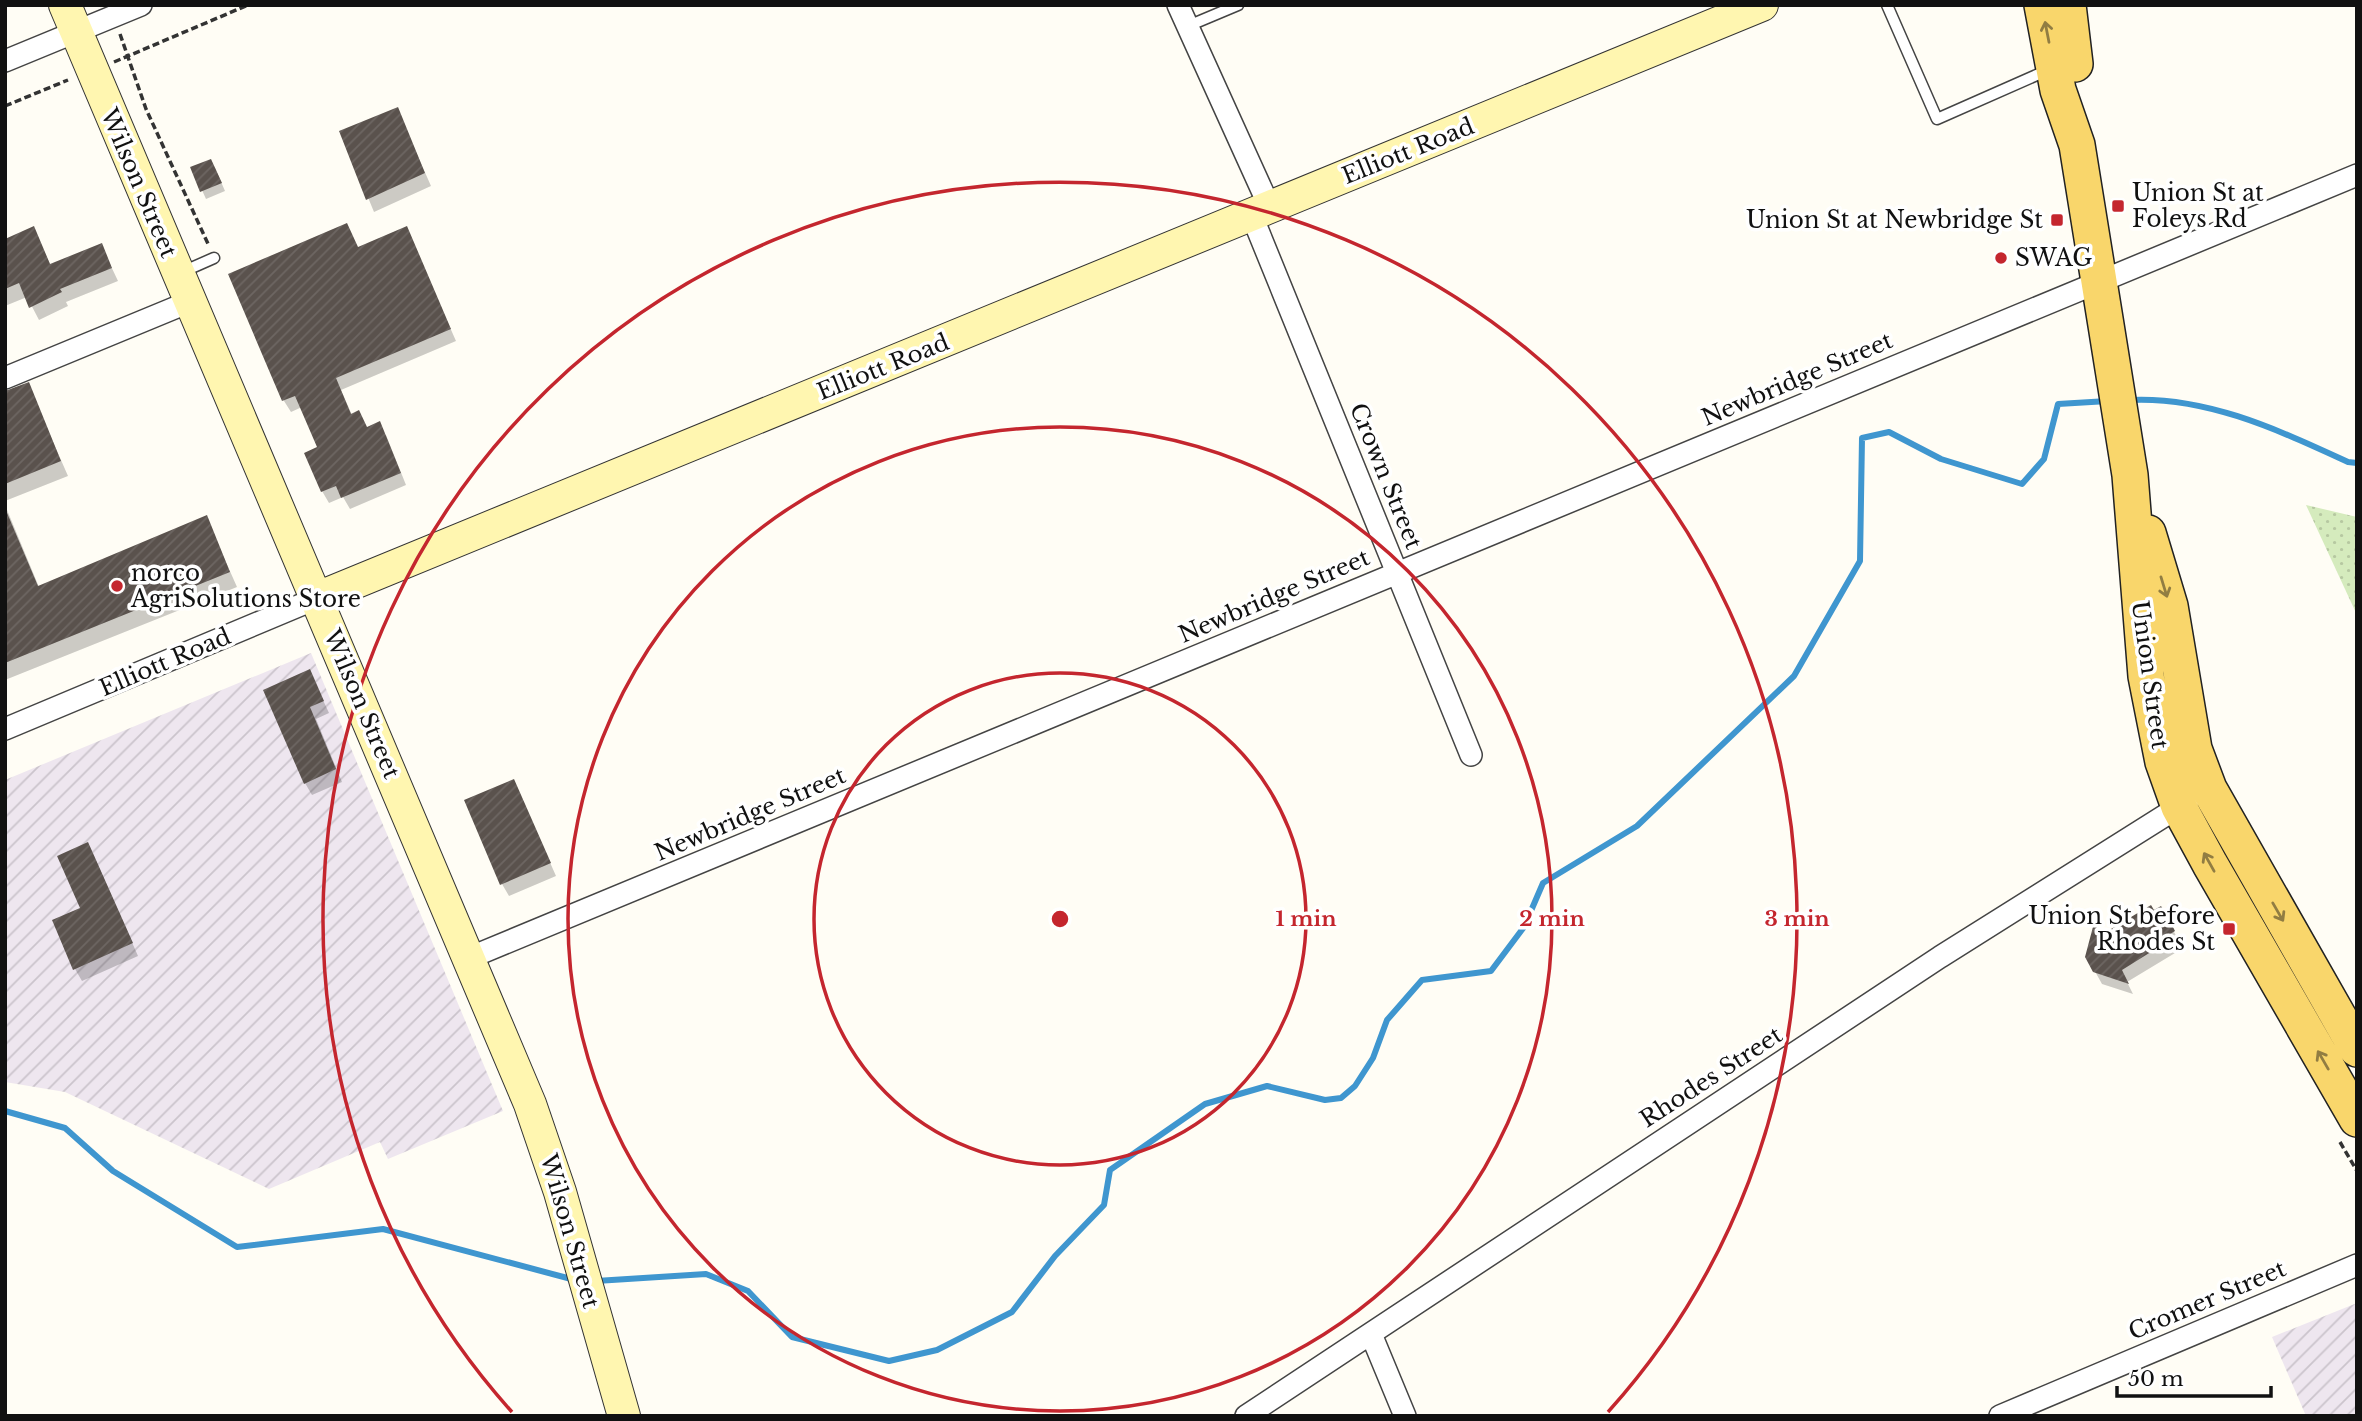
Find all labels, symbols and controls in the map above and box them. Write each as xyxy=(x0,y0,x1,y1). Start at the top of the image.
one-way arrow xyxy=(2040,21,2053,44)
street label: Wilson Street xyxy=(95,103,183,262)
street label: Elliott Road xyxy=(1338,112,1478,190)
place label: Union St at Foleys Rd xyxy=(2132,179,2264,233)
marker: Union St at Foleys Rd xyxy=(2110,198,2126,214)
place label: Union St at Newbridge St xyxy=(1746,206,2043,234)
marker: Union St at Newbridge St xyxy=(2049,212,2065,228)
place label: SWAG xyxy=(2015,244,2092,272)
marker: SWAG xyxy=(1993,250,2009,266)
street label: Newbridge Street xyxy=(1697,326,1897,432)
street label: Elliott Road xyxy=(813,328,953,406)
street label: Crown Street xyxy=(1344,399,1428,553)
street label: Newbridge Street xyxy=(1174,543,1374,649)
place label: norco AgriSolutions Store xyxy=(130,559,361,613)
one-way arrow xyxy=(2159,576,2172,598)
marker: norco AgriSolutions Store xyxy=(109,578,125,594)
street label: Union Street xyxy=(2126,599,2174,751)
street label: Elliott Road xyxy=(95,622,235,702)
street label: Wilson Street xyxy=(318,624,406,783)
street label: Newbridge Street xyxy=(650,761,850,867)
one-way arrow xyxy=(2202,853,2216,873)
place label: Union St before Rhodes St xyxy=(2028,902,2215,956)
one-way arrow xyxy=(2271,902,2285,922)
text: 1 min xyxy=(1276,906,1336,932)
text: 2 min xyxy=(1519,906,1585,932)
text: 3 min xyxy=(1764,906,1830,932)
centre of rings xyxy=(1048,907,1072,931)
marker: Union St before Rhodes St xyxy=(2221,921,2237,937)
street label: Rhodes Street xyxy=(1635,1020,1788,1133)
one-way arrow xyxy=(2315,1050,2329,1070)
street label: Wilson Street xyxy=(534,1150,605,1312)
street label: Cromer Street xyxy=(2124,1254,2290,1346)
scale bar xyxy=(2117,1354,2271,1398)
text: 50 m xyxy=(2128,1366,2184,1392)

